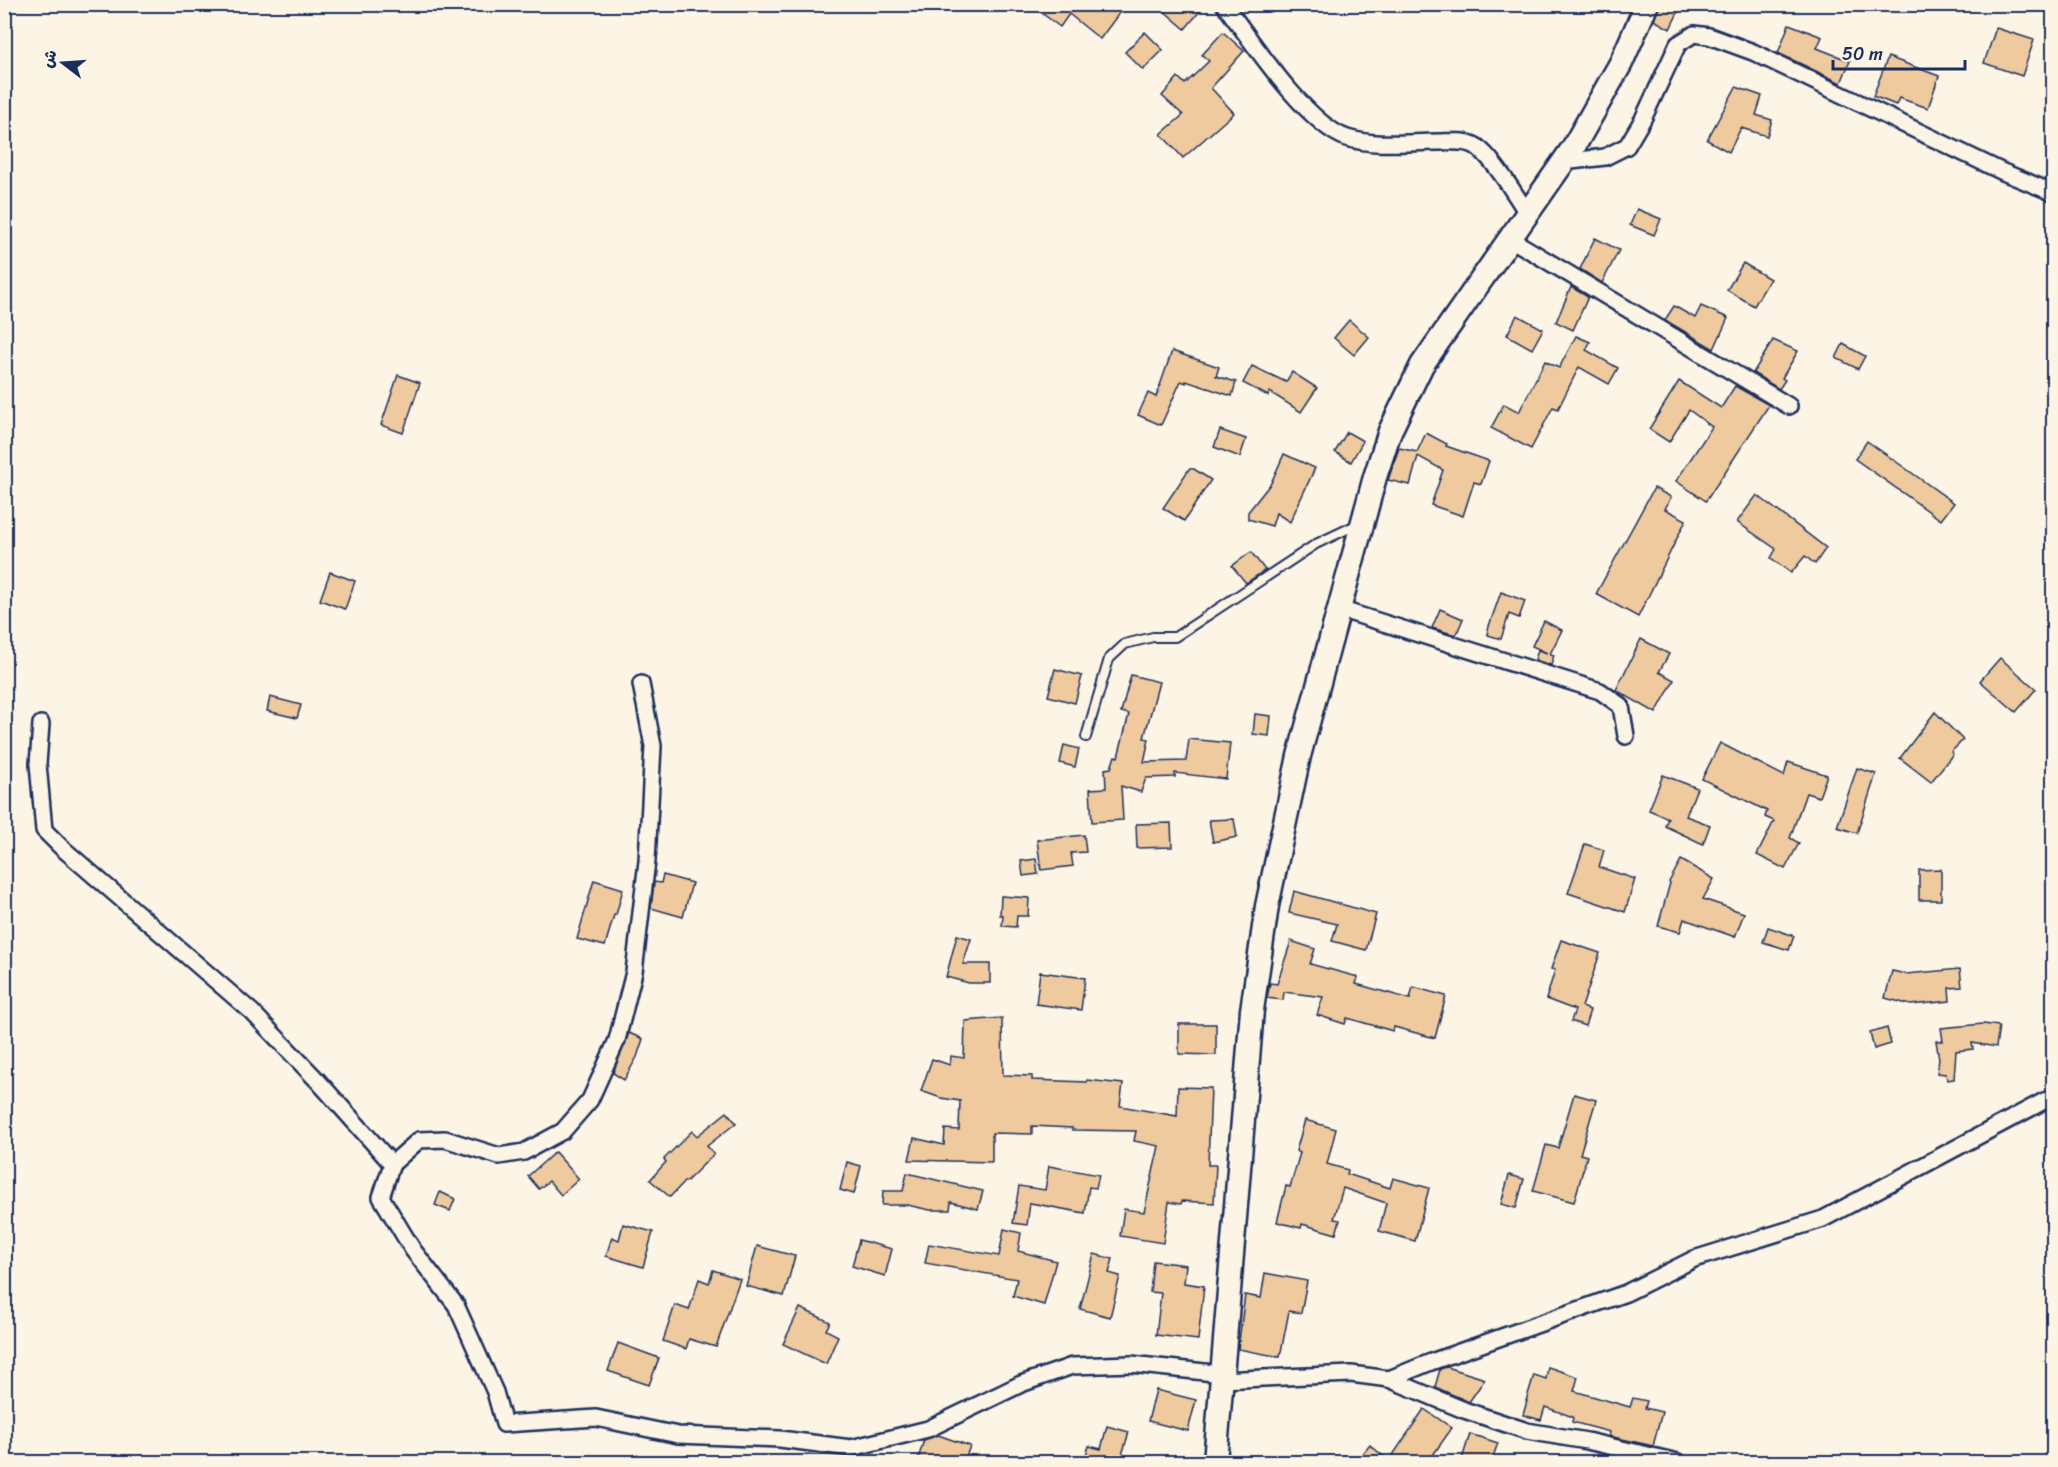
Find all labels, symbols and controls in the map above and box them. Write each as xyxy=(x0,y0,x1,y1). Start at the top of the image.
north arrow xyxy=(33,33,93,93)
scale bar xyxy=(1833,33,1965,71)
text: 50 m xyxy=(1842,38,1883,70)
text: ش xyxy=(33,46,66,71)

